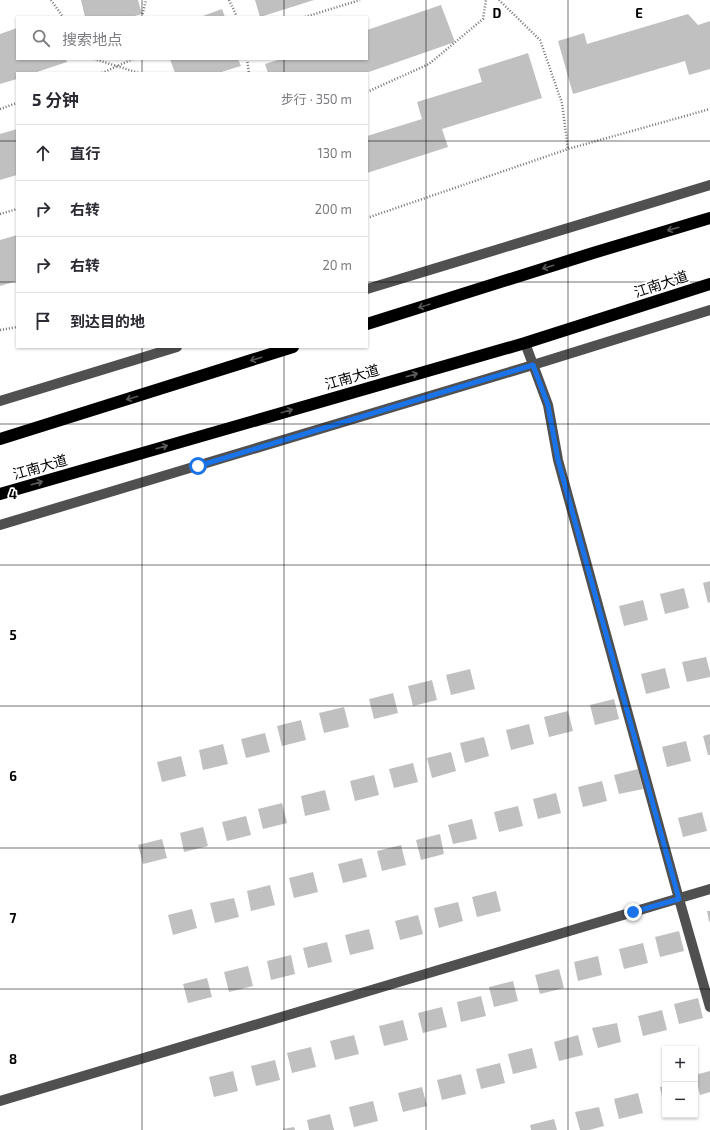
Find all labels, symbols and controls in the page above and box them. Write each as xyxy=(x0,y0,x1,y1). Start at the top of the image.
text: D xyxy=(493,5,502,21)
text: E xyxy=(635,5,643,21)
search box xyxy=(16,16,368,60)
icon: search xyxy=(30,27,52,49)
text: 搜索地点 xyxy=(62,30,122,48)
text: 5 分钟 xyxy=(32,89,79,109)
text: 步行 · 350 m xyxy=(281,91,352,107)
icon: ahead xyxy=(32,142,54,164)
text: 直行 xyxy=(70,144,100,162)
text: 130 m xyxy=(317,145,352,161)
icon: right xyxy=(32,198,54,220)
text: 右转 xyxy=(70,200,100,218)
text: 200 m xyxy=(315,201,352,217)
one-way arrow xyxy=(666,226,679,233)
icon: right xyxy=(32,254,54,276)
text: 右转 xyxy=(70,256,100,274)
text: 20 m xyxy=(323,257,352,273)
one-way arrow xyxy=(542,264,555,271)
street label: 江南大道 xyxy=(632,267,690,300)
one-way arrow xyxy=(418,303,431,310)
icon: arrive xyxy=(32,310,54,332)
text: 到达目的地 xyxy=(70,312,145,330)
one-way arrow xyxy=(250,356,263,363)
street label: 江南大道 xyxy=(323,361,381,392)
one-way arrow xyxy=(405,371,418,378)
one-way arrow xyxy=(126,395,139,402)
one-way arrow xyxy=(281,407,294,414)
one-way arrow xyxy=(156,443,169,450)
street label: 江南大道 xyxy=(11,451,69,482)
route start xyxy=(189,457,207,475)
one-way arrow xyxy=(31,479,44,486)
text: 4 xyxy=(9,486,17,502)
text: 5 xyxy=(9,627,17,643)
text: 6 xyxy=(9,768,17,784)
route end xyxy=(624,903,642,921)
text: 7 xyxy=(10,910,17,926)
map controls xyxy=(662,1046,698,1118)
button: + xyxy=(662,1046,698,1082)
text: 8 xyxy=(9,1051,17,1067)
button: − xyxy=(662,1082,698,1118)

